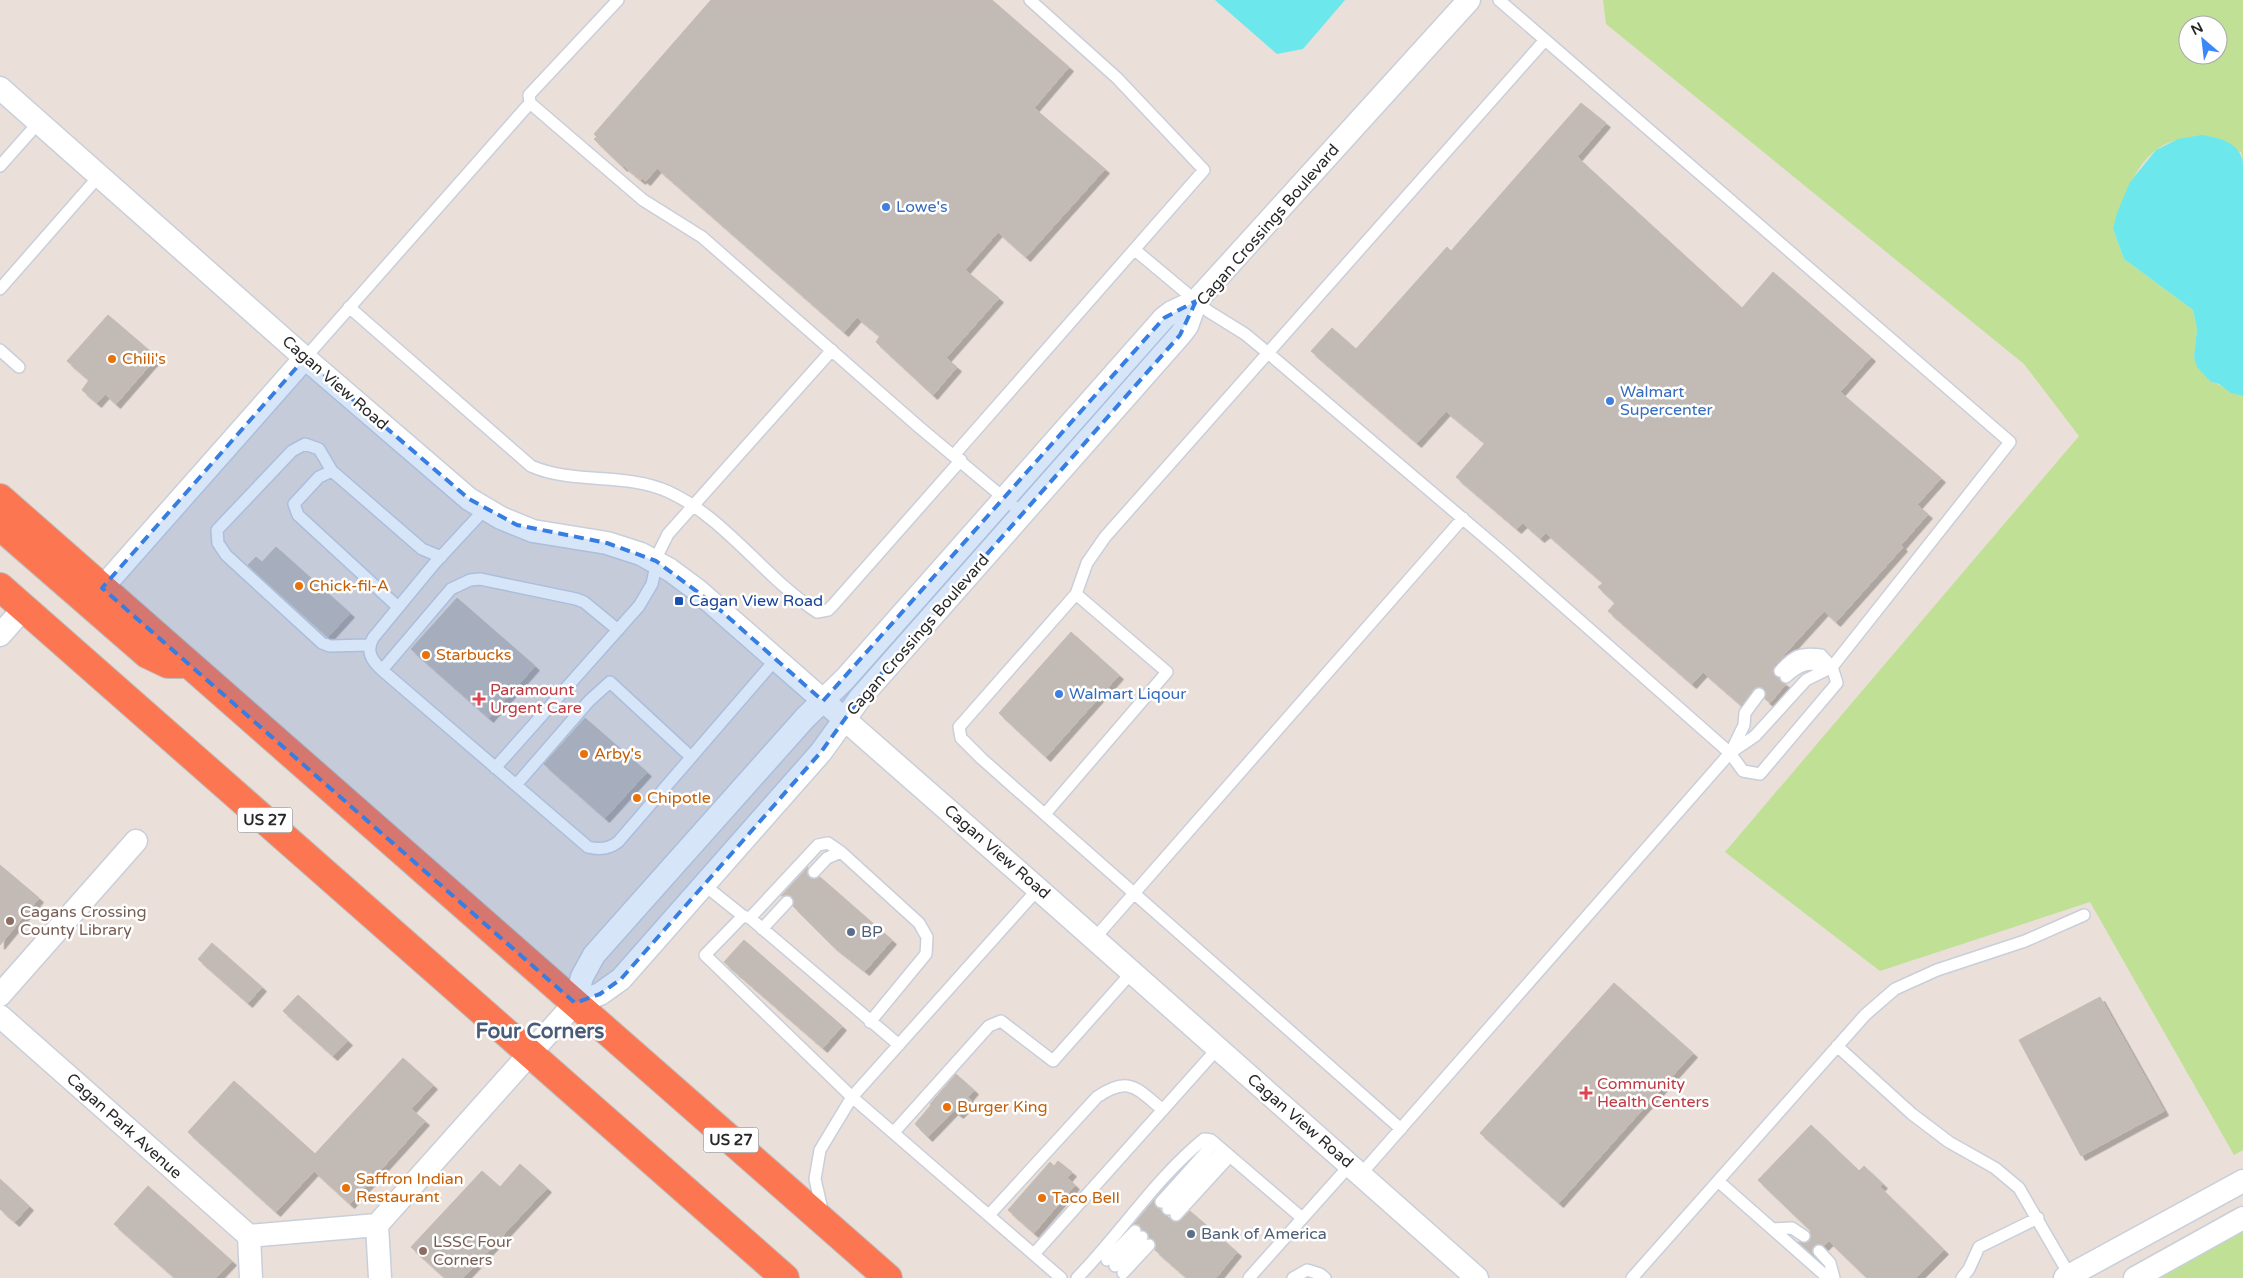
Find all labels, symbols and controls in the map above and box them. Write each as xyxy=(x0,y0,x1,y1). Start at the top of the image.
north arrow xyxy=(2178,15,2228,65)
text: N xyxy=(2188,19,2206,39)
street label: Cagan Crossings Boulevard xyxy=(1192,140,1344,310)
place label: Lowe's xyxy=(896,197,948,217)
marker: Lowe's xyxy=(880,201,892,213)
street label: Cagan View Road xyxy=(278,331,392,435)
place label: Chili's xyxy=(122,349,166,369)
marker: Chili's xyxy=(106,353,118,365)
place label: Walmart Supercenter xyxy=(1620,382,1714,420)
marker: Walmart Supercenter xyxy=(1604,395,1616,407)
street label: Cagan Crossings Boulevard xyxy=(842,550,994,720)
place label: Chick-fil-A xyxy=(309,576,389,596)
marker: Chick-fil-A xyxy=(293,580,305,592)
place label: Cagan View Road xyxy=(689,591,823,611)
marker: Cagan View Road xyxy=(673,595,685,607)
place label: Starbucks xyxy=(436,645,511,665)
marker: Starbucks xyxy=(420,649,432,661)
place label: Paramount Urgent Care xyxy=(490,680,582,718)
place label: Walmart Liqour xyxy=(1069,684,1187,704)
marker: Walmart Liqour xyxy=(1053,688,1065,700)
marker: Paramount Urgent Care xyxy=(472,692,486,706)
place label: Arby's xyxy=(594,744,642,764)
marker: Arby's xyxy=(578,748,590,760)
place label: Chipotle xyxy=(647,788,711,808)
marker: Chipotle xyxy=(631,792,643,804)
street label: Cagan View Road xyxy=(940,800,1054,904)
road number: US 27 xyxy=(238,808,292,832)
place label: Cagans Crossing County Library xyxy=(20,902,147,940)
marker: Cagans Crossing County Library xyxy=(4,915,16,927)
place label: BP xyxy=(861,922,883,942)
marker: BP xyxy=(845,926,857,938)
district label: Four Corners xyxy=(476,1019,604,1044)
street label: Cagan Park Avenue xyxy=(62,1069,186,1183)
street label: Cagan View Road xyxy=(1243,1069,1357,1173)
place label: Community Health Centers xyxy=(1597,1074,1709,1112)
marker: Community Health Centers xyxy=(1579,1086,1593,1100)
place label: Burger King xyxy=(957,1097,1048,1117)
marker: Burger King xyxy=(941,1101,953,1113)
road number: US 27 xyxy=(704,1128,758,1152)
place label: Saffron Indian Restaurant xyxy=(356,1169,464,1207)
marker: Saffron Indian Restaurant xyxy=(340,1182,352,1194)
place label: Taco Bell xyxy=(1052,1188,1120,1208)
marker: Taco Bell xyxy=(1036,1192,1048,1204)
place label: Bank of America xyxy=(1201,1224,1327,1244)
marker: Bank of America xyxy=(1185,1228,1197,1240)
place label: LSSC Four Corners xyxy=(433,1232,513,1270)
marker: LSSC Four Corners xyxy=(417,1245,429,1257)

